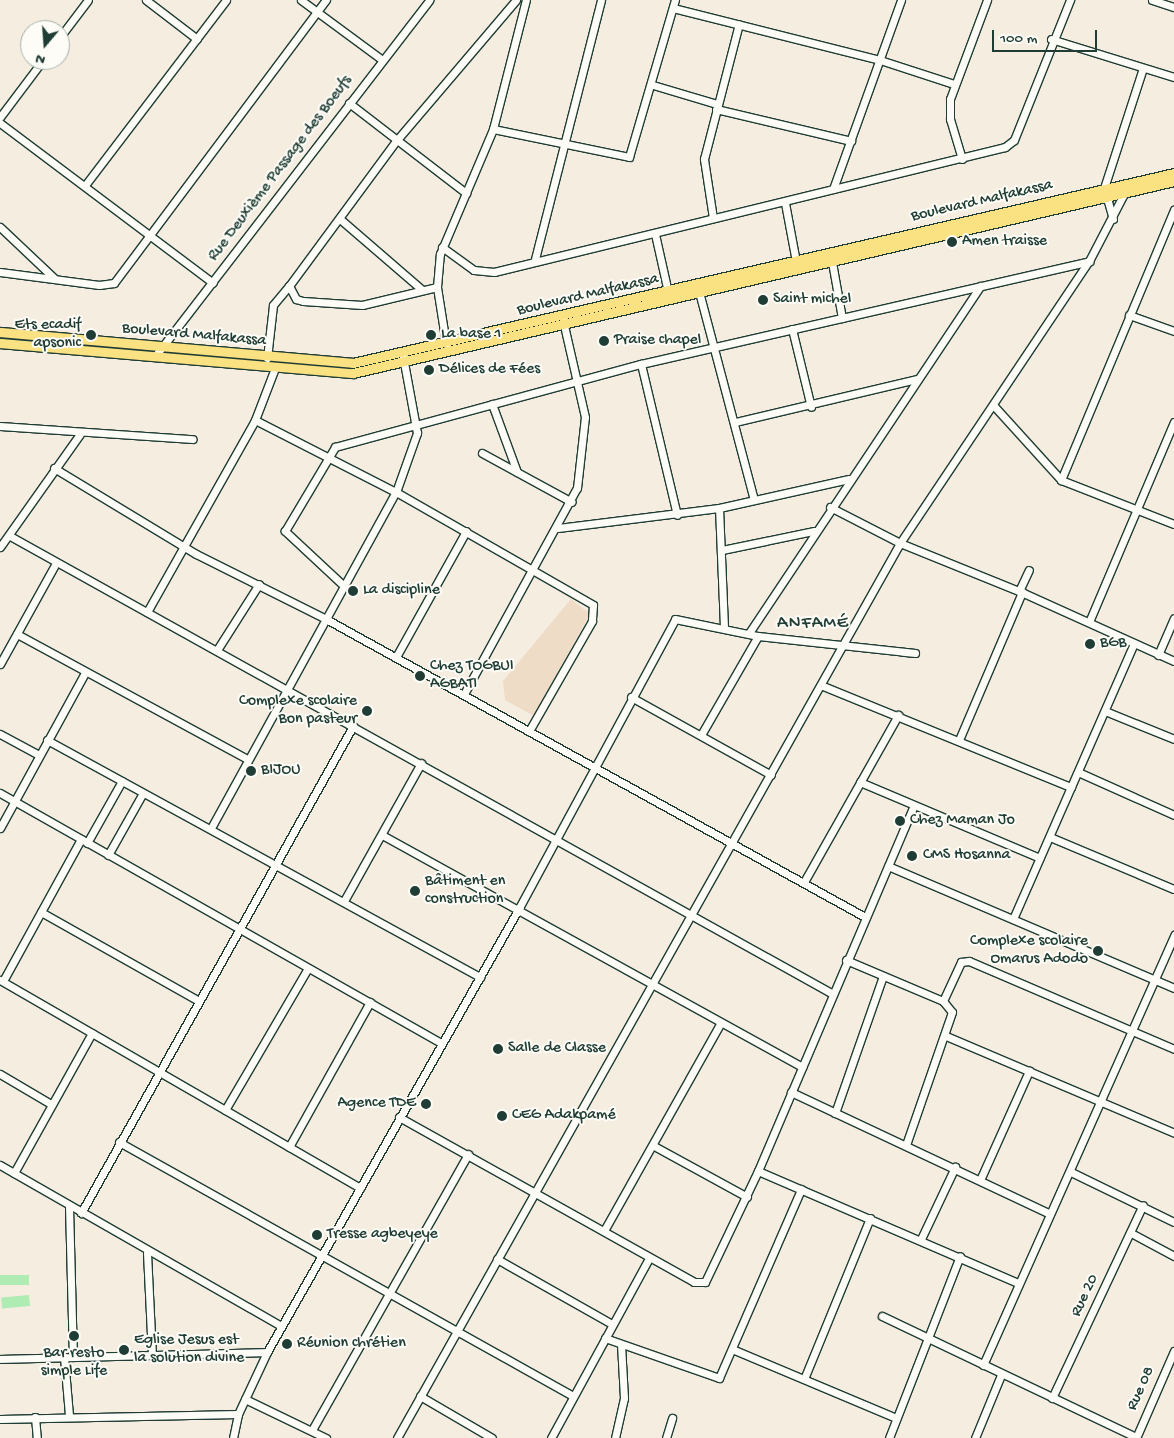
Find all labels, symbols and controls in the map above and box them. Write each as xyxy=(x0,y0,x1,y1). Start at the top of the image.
north arrow xyxy=(20,20,70,70)
scale bar xyxy=(994,20,1099,52)
text: 100 m xyxy=(1000,30,1037,48)
text: N xyxy=(34,49,47,68)
street label: Rue Deuxième Passage des Boeufs xyxy=(205,72,357,266)
street label: Boulevard Malfakassa xyxy=(909,176,1055,228)
place label: Amen traisse xyxy=(962,232,1047,252)
marker: Amen traisse xyxy=(946,236,958,248)
street label: Boulevard Malfakassa xyxy=(515,270,661,322)
place label: Saint michel xyxy=(773,290,851,310)
marker: Saint michel xyxy=(757,294,769,306)
place label: Ets ecadif apsonic xyxy=(14,316,81,354)
street label: Boulevard Malfakassa xyxy=(121,320,267,352)
place label: La base 1 xyxy=(441,325,501,345)
marker: Ets ecadif apsonic xyxy=(85,329,97,341)
marker: La base 1 xyxy=(425,329,437,341)
place label: Praise chapel xyxy=(614,331,701,351)
marker: Praise chapel xyxy=(598,335,610,347)
place label: Délices de Fées xyxy=(439,360,540,380)
marker: Délices de Fées xyxy=(423,364,435,376)
place label: La discipline xyxy=(363,581,440,601)
marker: La discipline xyxy=(347,585,359,597)
district label: ANFAMÉ xyxy=(776,613,850,635)
place label: BGB xyxy=(1100,634,1126,654)
marker: BGB xyxy=(1084,638,1096,650)
place label: Chez TOGBUI AGBATI xyxy=(430,657,514,695)
marker: Chez TOGBUI AGBATI xyxy=(414,670,426,682)
place label: Complexe scolaire Bon pasteur xyxy=(239,692,357,730)
marker: Complexe scolaire Bon pasteur xyxy=(361,705,373,717)
place label: BIJOU xyxy=(261,761,300,781)
marker: BIJOU xyxy=(245,765,257,777)
place label: Chez Maman Jo xyxy=(910,811,1015,831)
marker: Chez Maman Jo xyxy=(894,815,906,827)
place label: CMS Hosanna xyxy=(923,846,1010,866)
marker: CMS Hosanna xyxy=(905,849,919,863)
place label: Bâtiment en construction xyxy=(425,872,505,910)
marker: Bâtiment en construction xyxy=(409,885,421,897)
place label: Complexe scolaire Omarus Adodo xyxy=(970,932,1088,970)
marker: Complexe scolaire Omarus Adodo xyxy=(1092,945,1104,957)
place label: Salle de Classe xyxy=(508,1039,606,1059)
marker: Salle de Classe xyxy=(492,1043,504,1055)
place label: Agence TDE xyxy=(338,1094,416,1114)
marker: Agence TDE xyxy=(420,1098,432,1110)
place label: CEG Adakpamé xyxy=(512,1106,616,1126)
marker: CEG Adakpamé xyxy=(496,1110,508,1122)
place label: Tresse agbeyeye xyxy=(327,1225,438,1245)
marker: Tresse agbeyeye xyxy=(311,1229,323,1241)
street label: Rue 20 xyxy=(1068,1272,1104,1320)
marker: Bar resto simple Life xyxy=(68,1330,80,1342)
place label: Eglise Jesus est la solution divine xyxy=(134,1331,244,1369)
place label: Réunion chrétien xyxy=(297,1334,406,1354)
marker: Réunion chrétien xyxy=(281,1338,293,1350)
place label: Bar resto simple Life xyxy=(41,1344,107,1382)
marker: Eglise Jesus est la solution divine xyxy=(118,1344,130,1356)
street label: Rue 08 xyxy=(1124,1364,1160,1414)

